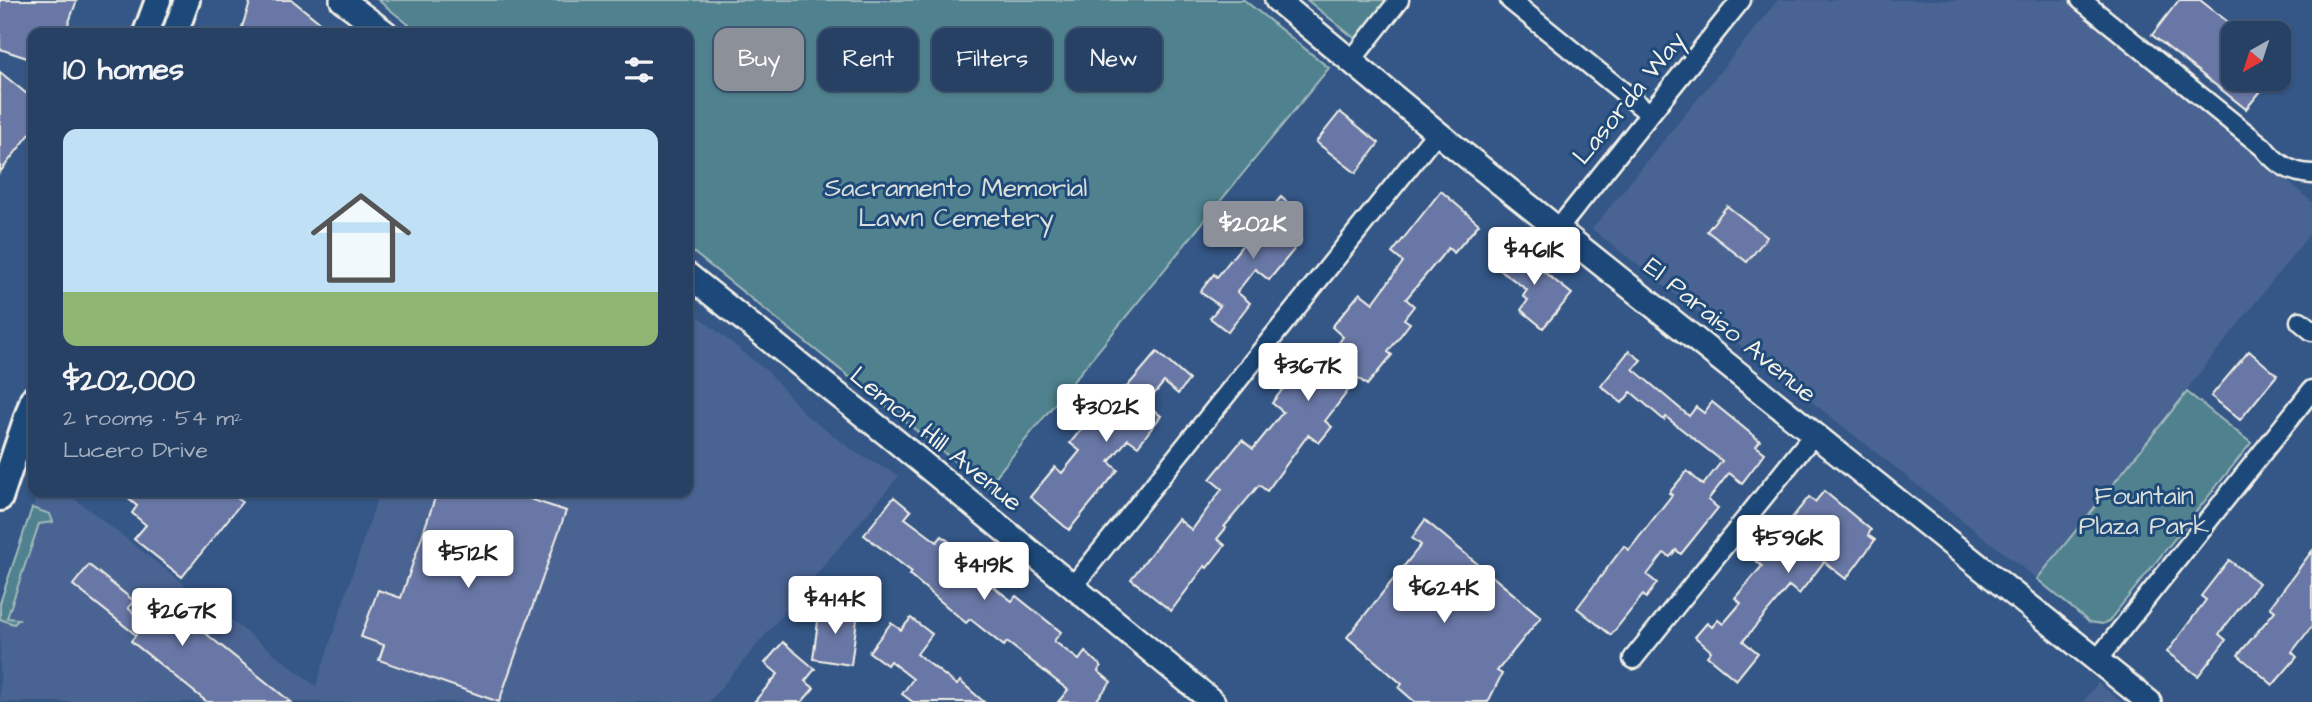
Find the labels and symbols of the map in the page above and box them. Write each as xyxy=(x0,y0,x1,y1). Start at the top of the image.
north arrow xyxy=(2221,21,2291,91)
street label: Lasorda Way xyxy=(1564,24,1696,174)
park label: Sacramento Memorial Lawn Cemetery xyxy=(825,170,1087,238)
pin: $202K xyxy=(1204,202,1302,261)
pin: $461K xyxy=(1485,228,1583,287)
street label: El Paraiso Avenue xyxy=(1636,249,1824,411)
pin: $367K xyxy=(1259,344,1357,403)
street label: Lemon Hill Avenue xyxy=(842,358,1030,520)
pin: $302K xyxy=(1057,384,1155,444)
park label: Fountain Plaza Park xyxy=(2079,478,2209,544)
pin: $596K xyxy=(1739,516,1837,575)
pin: $512K xyxy=(419,530,517,590)
pin: $419K xyxy=(935,542,1033,602)
pin: $624K xyxy=(1395,566,1493,625)
pin: $414K xyxy=(786,576,884,636)
pin: $267K xyxy=(133,588,231,648)

